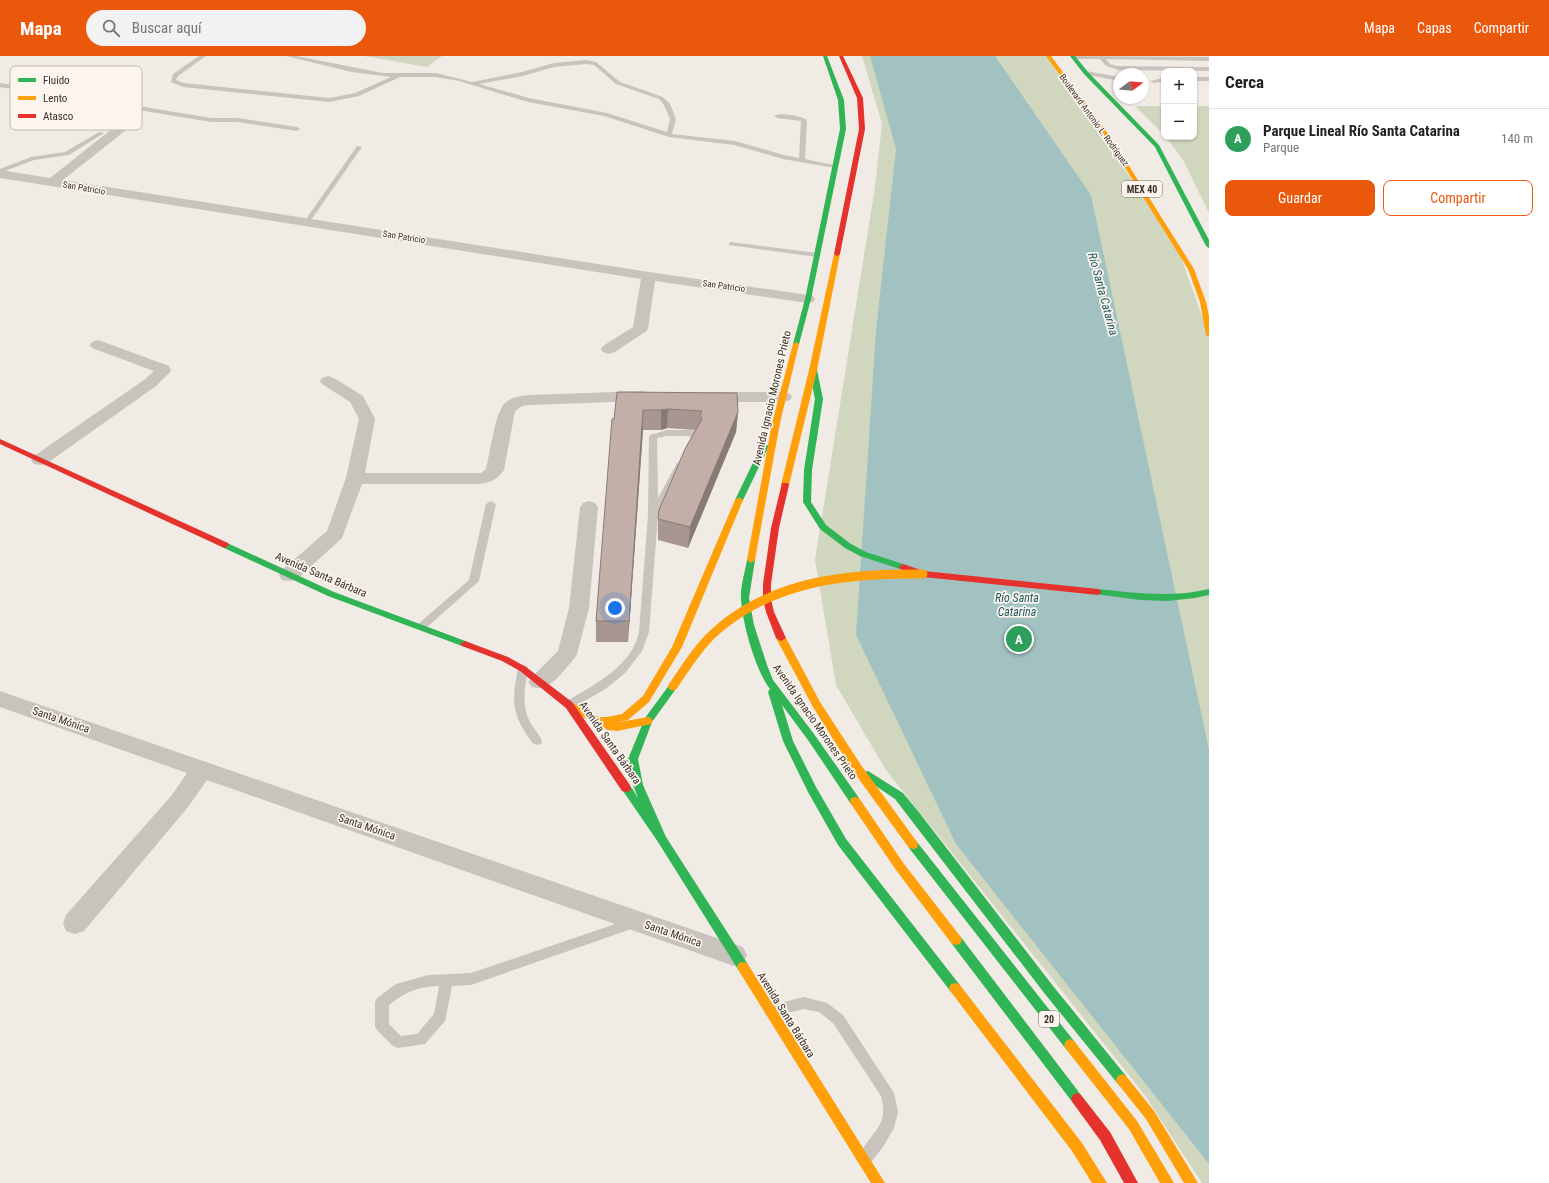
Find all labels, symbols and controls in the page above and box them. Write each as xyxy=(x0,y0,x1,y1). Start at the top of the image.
search box xyxy=(86,10,366,46)
text: Mapa xyxy=(20,17,62,40)
icon: search xyxy=(100,17,122,39)
text: Buscar aquí xyxy=(132,19,202,37)
text: Mapa xyxy=(1364,20,1395,36)
text: Capas xyxy=(1417,20,1452,36)
text: Compartir xyxy=(1474,20,1529,36)
legend xyxy=(10,66,142,130)
north arrow xyxy=(1113,68,1149,104)
map controls xyxy=(1161,68,1197,140)
button: + xyxy=(1161,68,1197,104)
street label: Boulevard Antonio L. Rodríguez xyxy=(1057,72,1131,168)
text: Cerca xyxy=(1225,72,1264,92)
text: Fluido xyxy=(43,74,70,87)
text: Lento xyxy=(43,92,68,105)
button: − xyxy=(1161,104,1197,140)
text: Atasco xyxy=(43,110,74,123)
text: Parque Lineal Río Santa Catarina xyxy=(1263,122,1460,140)
text: A xyxy=(1234,131,1242,146)
text: 140 m xyxy=(1501,131,1533,146)
text: Parque xyxy=(1263,140,1299,155)
street label: San Patricio xyxy=(62,179,106,197)
button: Guardar xyxy=(1225,180,1375,216)
button: Compartir xyxy=(1383,180,1533,216)
road number: MEX 40 xyxy=(1122,181,1162,197)
street label: San Patricio xyxy=(382,229,426,245)
water label: Río Santa Catarina xyxy=(1085,251,1121,337)
street label: San Patricio xyxy=(702,278,746,294)
street label: Avenida Ignacio Morones Prieto xyxy=(750,329,794,467)
street label: Avenida Santa Bárbara xyxy=(273,550,369,600)
water label: Río Santa Catarina xyxy=(995,591,1039,619)
your location xyxy=(605,598,625,618)
pin: A xyxy=(1006,624,1032,654)
street label: Avenida Ignacio Morones Prieto xyxy=(770,662,860,783)
street label: Avenida Santa Bárbara xyxy=(577,699,643,787)
street label: Santa Mónica xyxy=(31,704,91,736)
street label: Santa Mónica xyxy=(337,811,397,843)
street label: Santa Mónica xyxy=(643,918,703,950)
street label: Avenida Santa Bárbara xyxy=(755,970,817,1060)
road number: 20 xyxy=(1039,1011,1059,1027)

